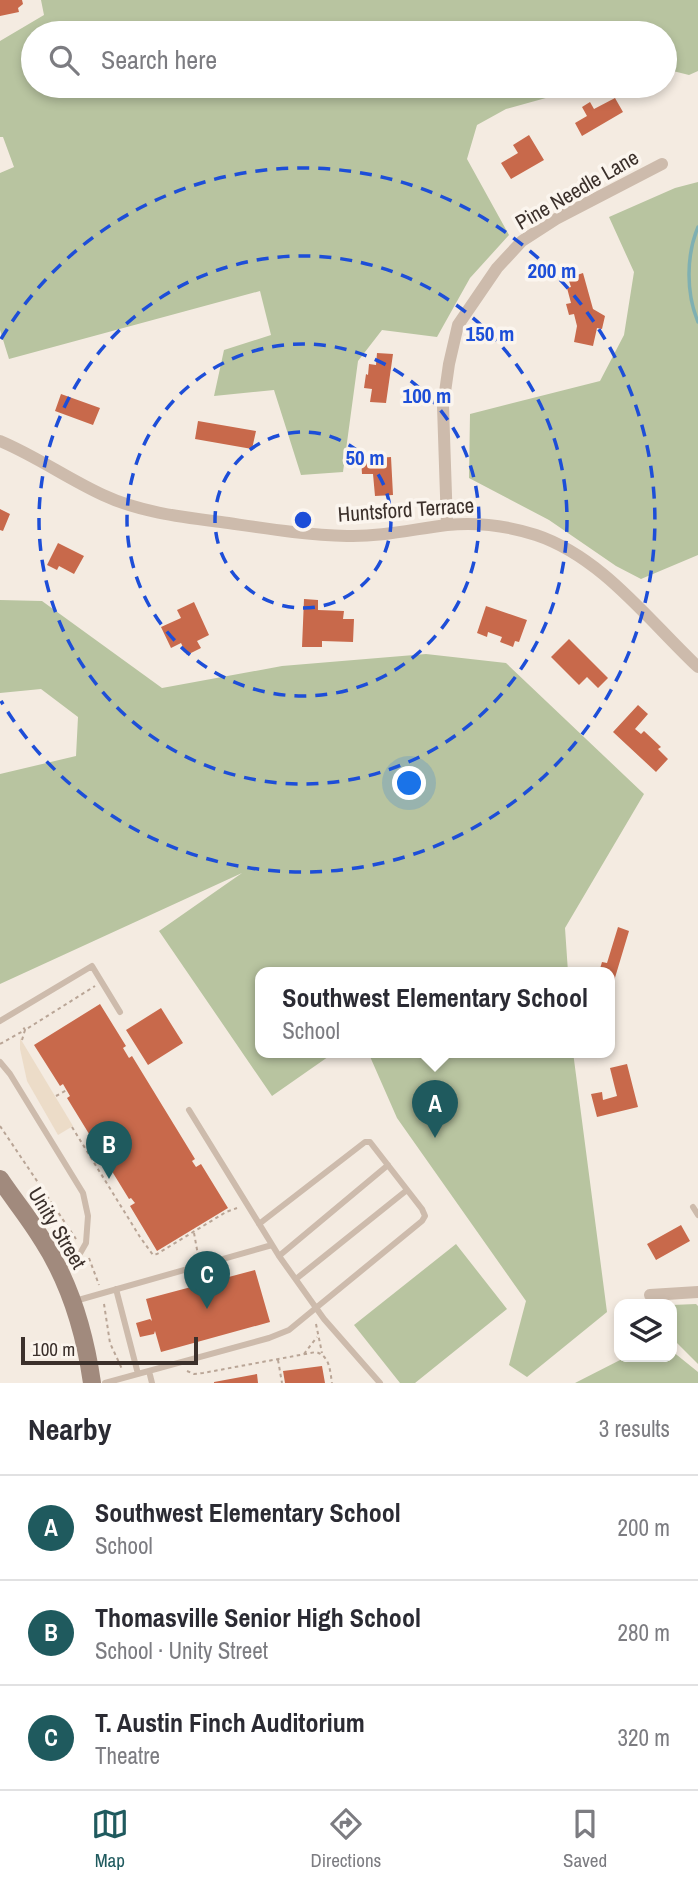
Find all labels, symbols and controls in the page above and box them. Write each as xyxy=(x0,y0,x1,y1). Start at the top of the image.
search box xyxy=(21,21,677,98)
icon: search xyxy=(45,41,83,79)
text: Search here xyxy=(101,42,217,77)
street label: Pine Needle Lane xyxy=(510,143,644,237)
text: 200 m xyxy=(528,256,576,285)
text: 150 m xyxy=(466,319,514,348)
text: 100 m xyxy=(403,381,451,410)
text: 50 m xyxy=(345,443,385,472)
street label: Huntsford Terrace xyxy=(337,490,475,529)
centre of rings xyxy=(291,508,315,532)
your location xyxy=(392,766,426,800)
popup xyxy=(255,967,615,1058)
text: Southwest Elementary School xyxy=(282,980,588,1015)
text: School xyxy=(282,1015,340,1046)
pin: A xyxy=(412,1080,458,1138)
pin: B xyxy=(86,1121,132,1179)
street label: Unity Street xyxy=(22,1181,93,1274)
pin: C xyxy=(184,1251,230,1309)
map controls xyxy=(614,1299,677,1362)
button: layers xyxy=(614,1299,677,1362)
scale bar xyxy=(21,1334,198,1366)
text: 100 m xyxy=(32,1336,75,1362)
text: Nearby xyxy=(28,1409,111,1449)
text: 3 results xyxy=(599,1413,670,1444)
text: Southwest Elementary School xyxy=(95,1495,401,1530)
text: A xyxy=(44,1512,58,1543)
text: 200 m xyxy=(618,1512,670,1543)
text: School xyxy=(95,1530,153,1561)
text: Thomasville Senior High School xyxy=(95,1600,421,1635)
text: B xyxy=(44,1617,58,1648)
text: 280 m xyxy=(618,1617,670,1648)
text: School · Unity Street xyxy=(95,1635,268,1666)
text: T. Austin Finch Auditorium xyxy=(95,1705,365,1740)
text: C xyxy=(44,1722,58,1753)
text: 320 m xyxy=(618,1722,670,1753)
text: Theatre xyxy=(95,1740,160,1771)
tab: Map xyxy=(91,1805,129,1873)
tab: Directions xyxy=(310,1805,381,1873)
tab: Saved xyxy=(563,1805,607,1873)

